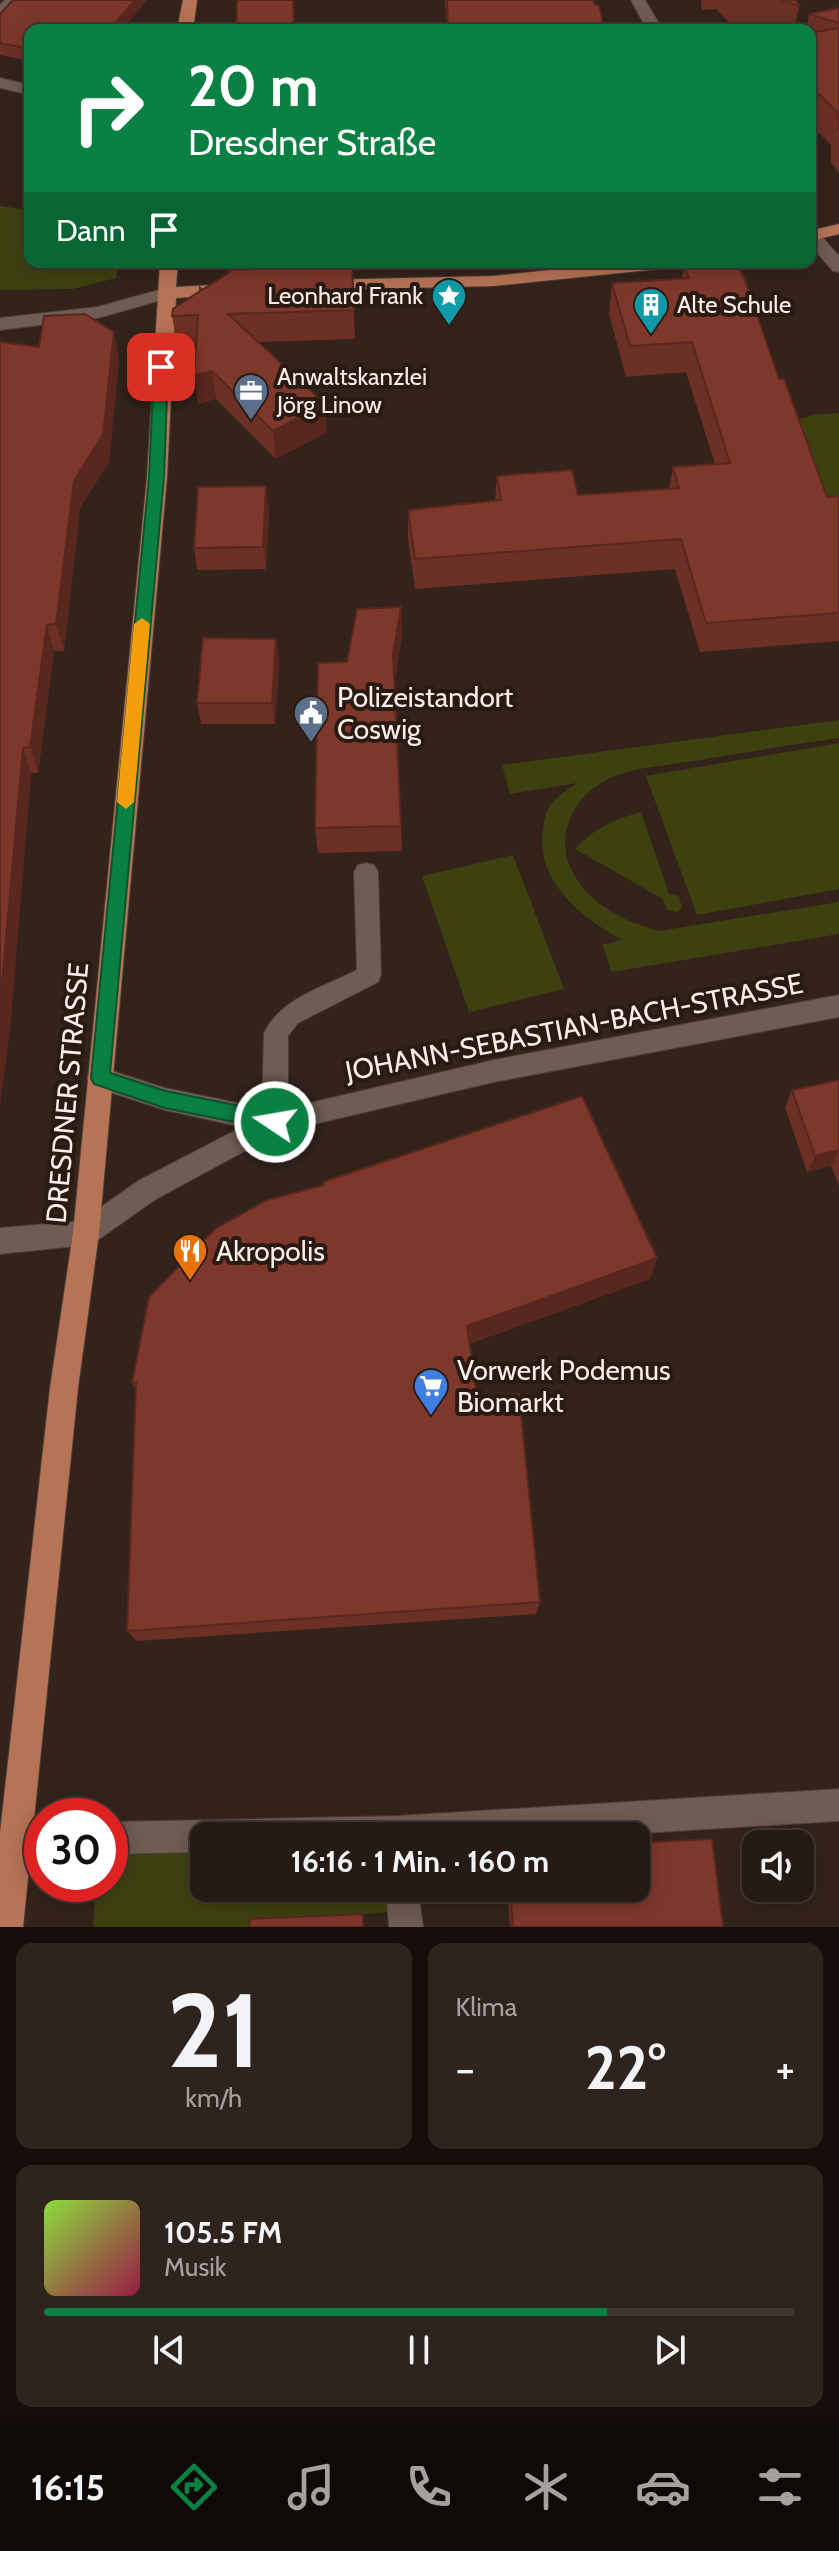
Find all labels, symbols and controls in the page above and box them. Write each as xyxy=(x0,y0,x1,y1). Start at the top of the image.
text: 20 m xyxy=(188,52,318,120)
icon: right xyxy=(56,56,160,160)
text: Dresdner Straße xyxy=(188,120,436,164)
icon: arrive xyxy=(142,208,186,252)
text: Dann xyxy=(56,212,126,249)
place icon: Leonhard Frank xyxy=(430,277,468,327)
place label: Leonhard Frank xyxy=(267,281,423,310)
building icon: Alte Schule xyxy=(632,286,670,336)
place label: Alte Schule xyxy=(677,290,791,319)
pin xyxy=(127,333,195,401)
icon: arrive xyxy=(139,345,183,389)
place label: Anwaltskanzlei Jörg Linow xyxy=(276,362,427,419)
office icon: Anwaltskanzlei Jörg Linow xyxy=(232,372,270,422)
place label: Polizeistandort Coswig xyxy=(337,680,513,746)
public building icon: Polizeistandort Coswig xyxy=(292,694,330,744)
street label: DRESDNER STRASSE xyxy=(39,961,95,1225)
street label: JOHANN-SEBASTIAN-BACH-STRASSE xyxy=(341,966,806,1088)
position arrow xyxy=(233,1080,317,1164)
restaurant icon: Akropolis xyxy=(171,1232,209,1282)
place label: Akropolis xyxy=(216,1234,325,1268)
place label: Vorwerk Podemus Biomarkt xyxy=(457,1353,671,1419)
supermarket icon: Vorwerk Podemus Biomarkt xyxy=(412,1367,450,1417)
speed limit sign: 30 xyxy=(24,1798,128,1902)
map controls xyxy=(742,1830,814,1902)
button: sound xyxy=(742,1830,814,1902)
text: 16:16 · 1 Min. · 160 m xyxy=(291,1843,549,1880)
text: 21 xyxy=(167,1967,260,2093)
text: Klima xyxy=(456,1991,517,2023)
text: 22° xyxy=(585,2031,666,2104)
text: − xyxy=(456,2042,475,2095)
text: + xyxy=(776,2042,795,2095)
text: km/h xyxy=(185,2082,242,2114)
text: 105.5 FM xyxy=(164,2214,282,2251)
text: Musik xyxy=(164,2251,226,2283)
icon: previous xyxy=(147,2328,191,2372)
icon: pause xyxy=(397,2328,441,2372)
icon: next xyxy=(648,2328,692,2372)
icon: directions xyxy=(166,2459,222,2515)
icon: music xyxy=(283,2459,339,2515)
icon: phone xyxy=(401,2459,457,2515)
icon: climate xyxy=(518,2459,574,2515)
icon: car xyxy=(635,2459,691,2515)
icon: filters xyxy=(752,2459,808,2515)
text: 16:15 xyxy=(31,2465,105,2509)

